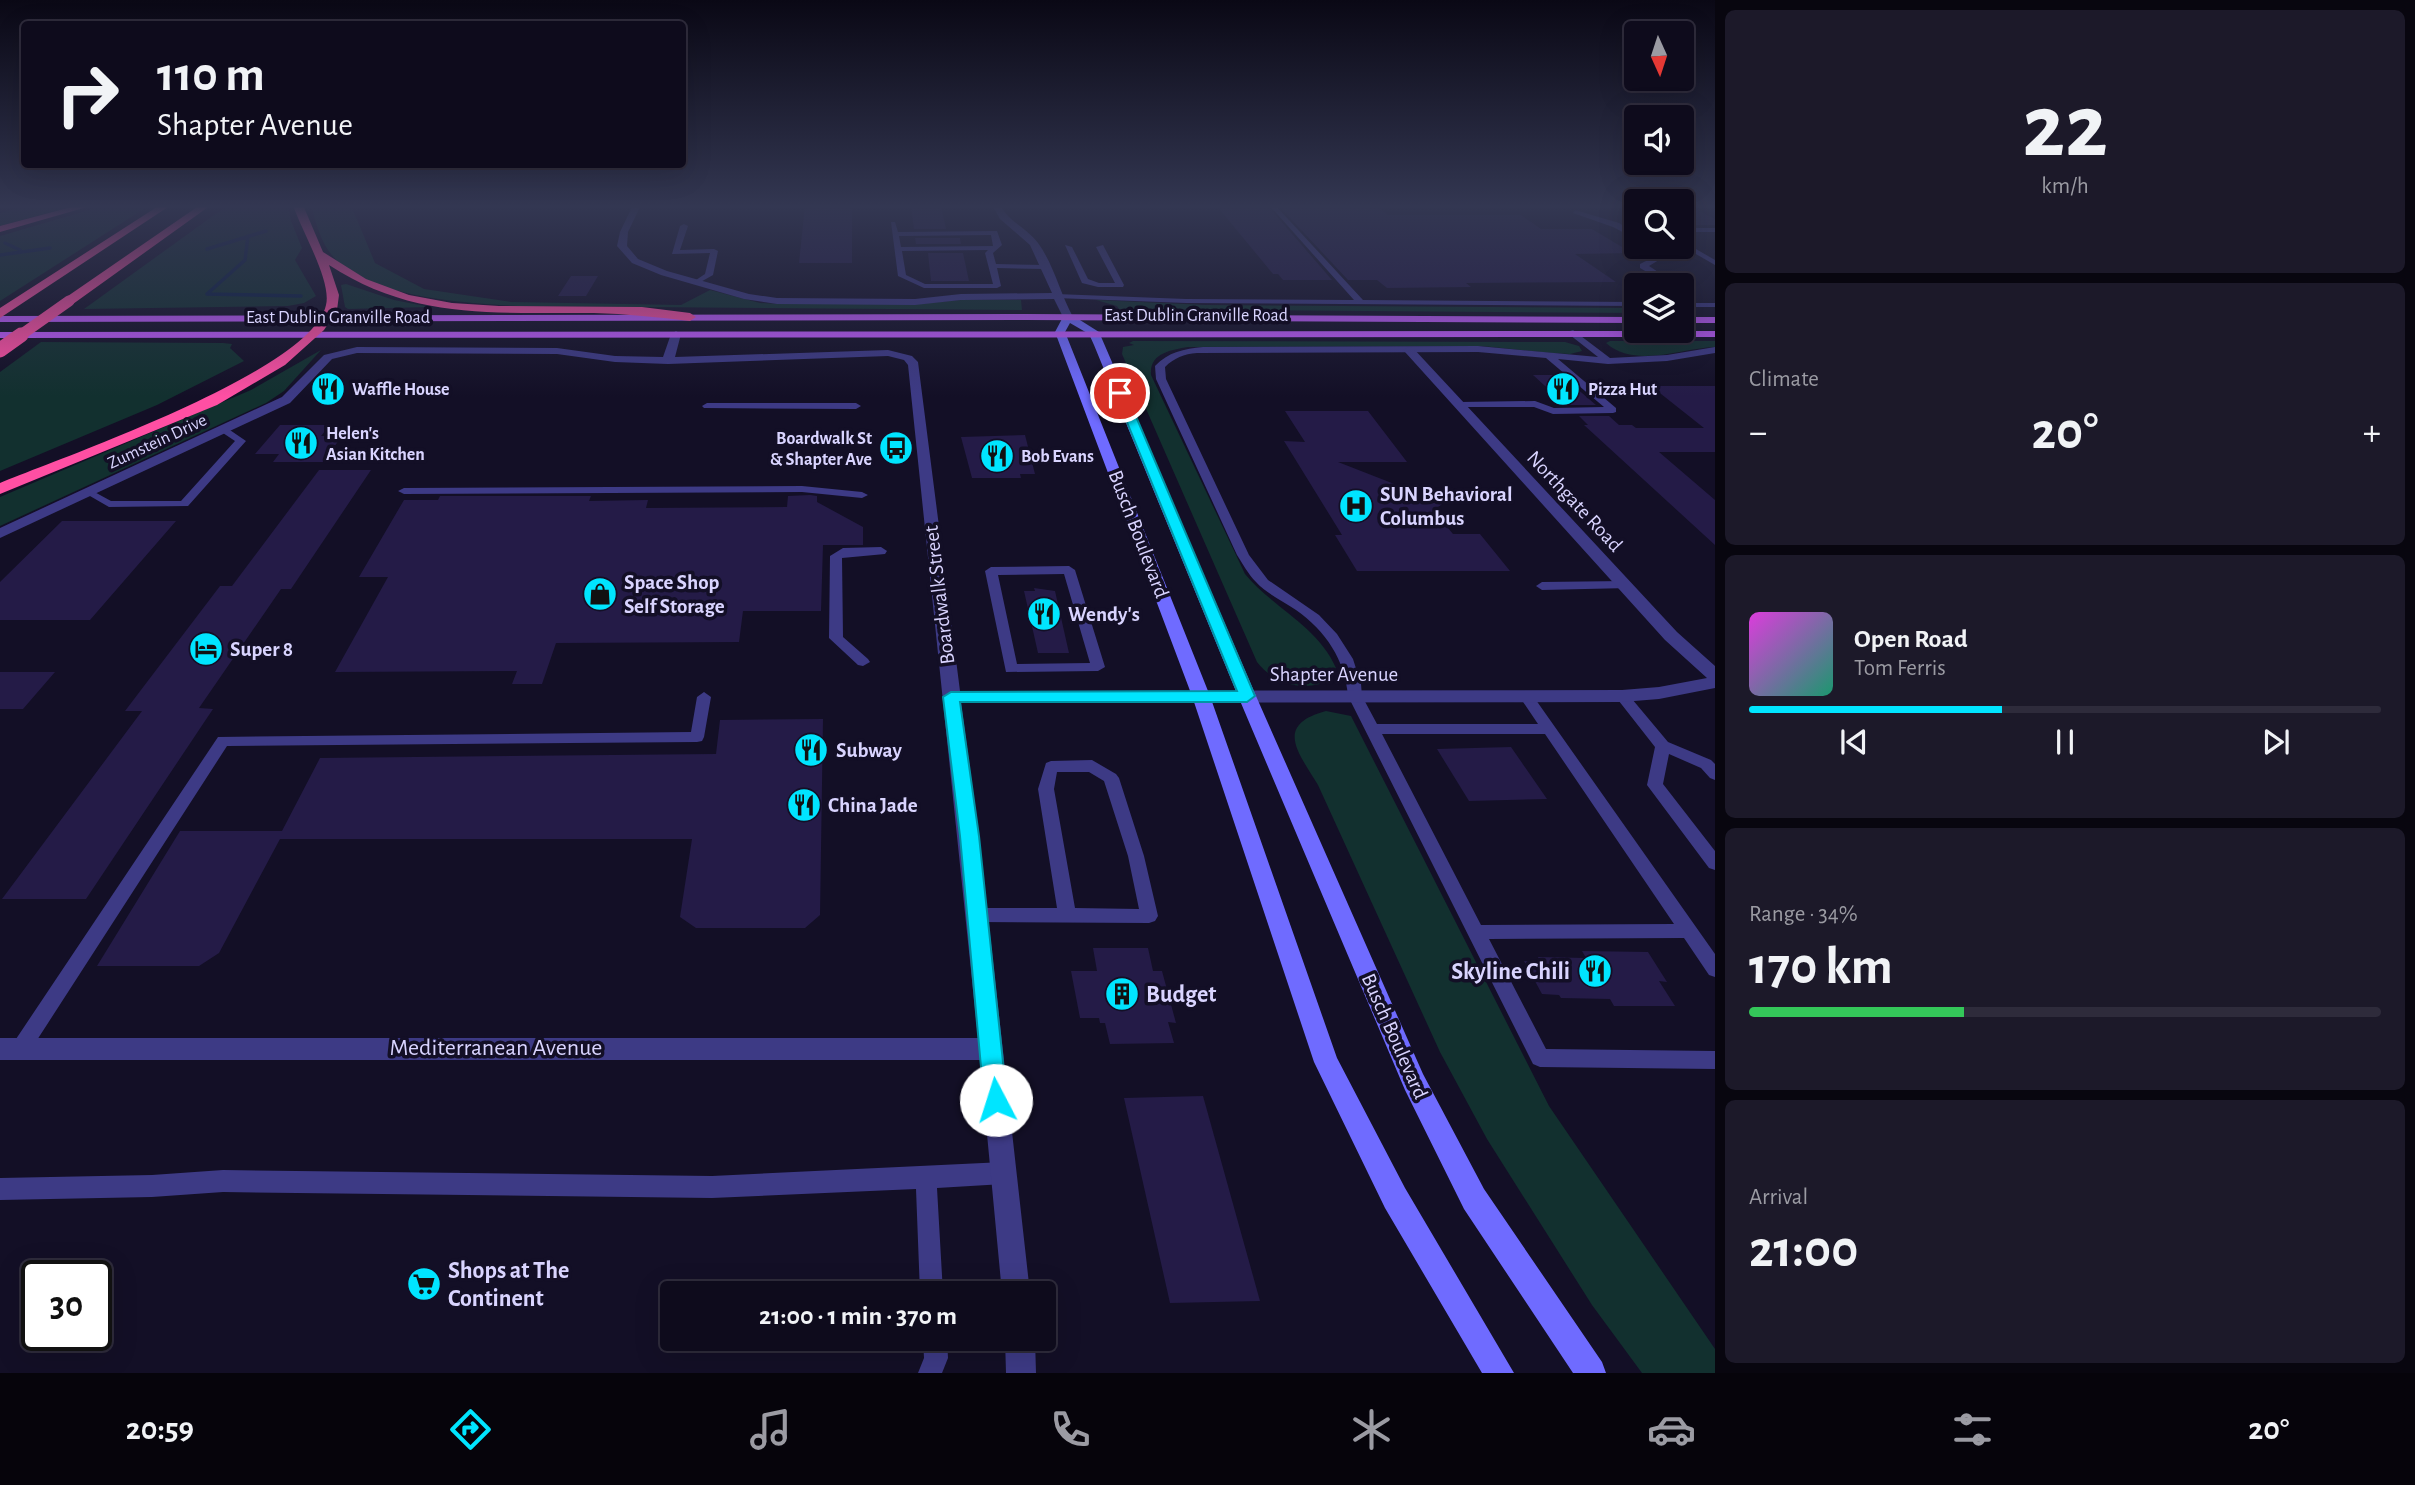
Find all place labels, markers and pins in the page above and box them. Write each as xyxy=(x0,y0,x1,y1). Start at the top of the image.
pin xyxy=(1090,363,1150,423)
restaurant icon: Waffle House xyxy=(309,370,347,408)
restaurant icon: Pizza Hut xyxy=(1544,370,1582,408)
place label: Waffle House xyxy=(352,381,450,399)
place label: Pizza Hut xyxy=(1588,381,1657,399)
restaurant icon: Helen's Asian Kitchen xyxy=(282,424,320,462)
place label: Helen's Asian Kitchen xyxy=(326,425,425,464)
bus stop icon: Boardwalk St & Shapter Ave xyxy=(877,429,915,467)
place label: Boardwalk St & Shapter Ave xyxy=(770,430,872,469)
restaurant icon: Bob Evans xyxy=(978,437,1016,475)
place label: Bob Evans xyxy=(1021,448,1094,466)
place label: SUN Behavioral Columbus xyxy=(1380,484,1512,529)
hospital icon: SUN Behavioral Columbus xyxy=(1337,487,1375,525)
place label: Space Shop Self Storage xyxy=(624,572,725,617)
shop icon: Space Shop Self Storage xyxy=(581,575,619,613)
restaurant icon: Wendy's xyxy=(1025,595,1063,633)
place label: Wendy's xyxy=(1068,604,1140,625)
hotel icon: Super 8 xyxy=(187,630,225,668)
place label: Super 8 xyxy=(230,639,293,660)
restaurant icon: Subway xyxy=(792,731,830,769)
place label: Subway xyxy=(836,740,902,761)
restaurant icon: China Jade xyxy=(785,786,823,824)
place label: China Jade xyxy=(828,795,918,816)
restaurant icon: Skyline Chili xyxy=(1576,952,1614,990)
place label: Skyline Chili xyxy=(1451,960,1570,984)
building icon: Budget xyxy=(1103,975,1141,1013)
place label: Budget xyxy=(1146,983,1216,1007)
place label: Shops at The Continent xyxy=(448,1259,569,1311)
supermarket icon: Shops at The Continent xyxy=(405,1265,443,1303)

